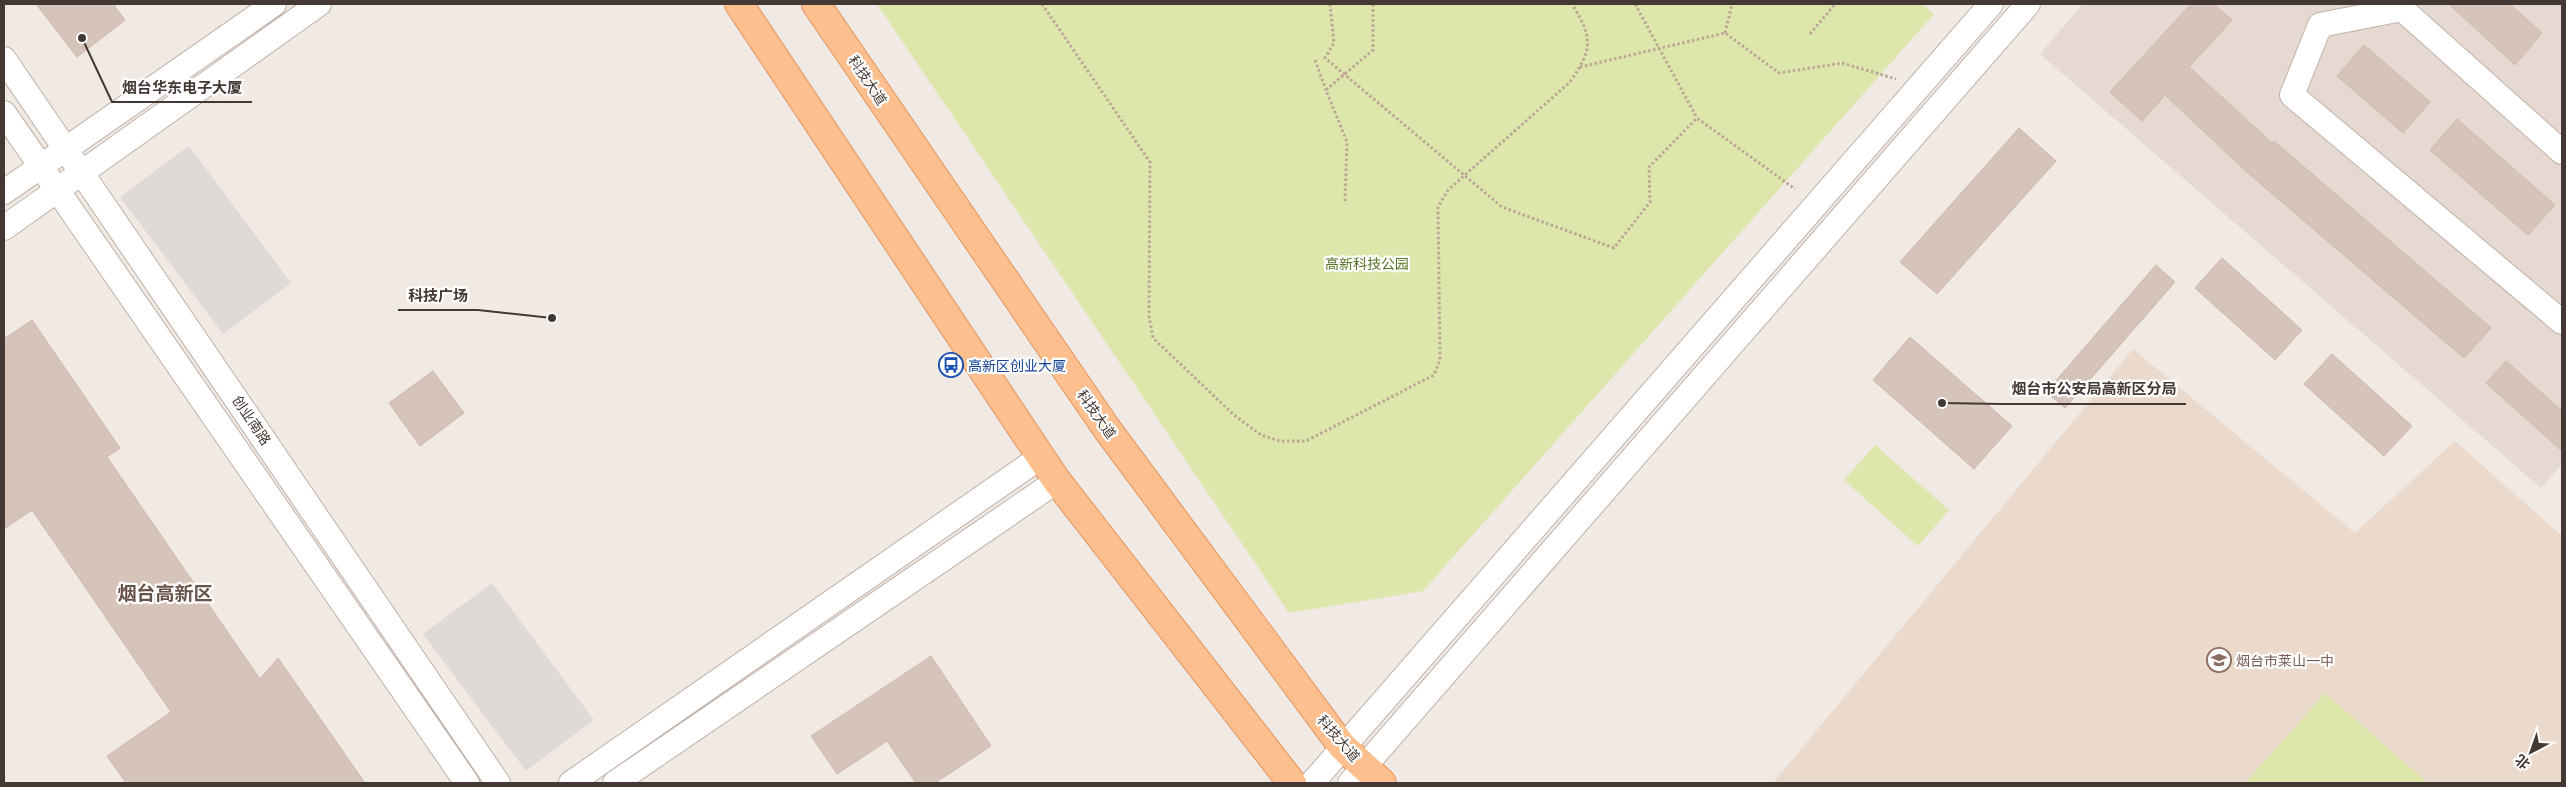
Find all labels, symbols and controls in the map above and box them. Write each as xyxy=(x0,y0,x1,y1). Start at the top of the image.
street label: 科技大道 xyxy=(844,51,892,109)
callout: 烟台华东电子大厦 xyxy=(112,72,252,102)
text: 烟台华东电子大厦 xyxy=(122,77,242,97)
park label: 高新科技公园 xyxy=(1325,254,1409,273)
callout: 科技广场 xyxy=(398,280,478,310)
text: 科技广场 xyxy=(408,285,468,305)
bus stop icon: 高新区创业大厦 xyxy=(938,352,964,378)
place label: 高新区创业大厦 xyxy=(968,356,1066,375)
callout: 烟台市公安局高新区分局 xyxy=(2001,374,2186,404)
text: 烟台市公安局高新区分局 xyxy=(2011,378,2177,398)
street label: 科技大道 xyxy=(1073,386,1121,442)
street label: 创业南路 xyxy=(228,391,276,449)
district label: 烟台高新区 xyxy=(117,580,213,606)
school or university icon: 烟台市莱山一中 xyxy=(2206,647,2232,673)
place label: 烟台市莱山一中 xyxy=(2236,651,2334,670)
street label: 科技大道 xyxy=(1313,711,1365,765)
north arrow xyxy=(2506,727,2556,777)
text: 北 xyxy=(2511,750,2534,774)

